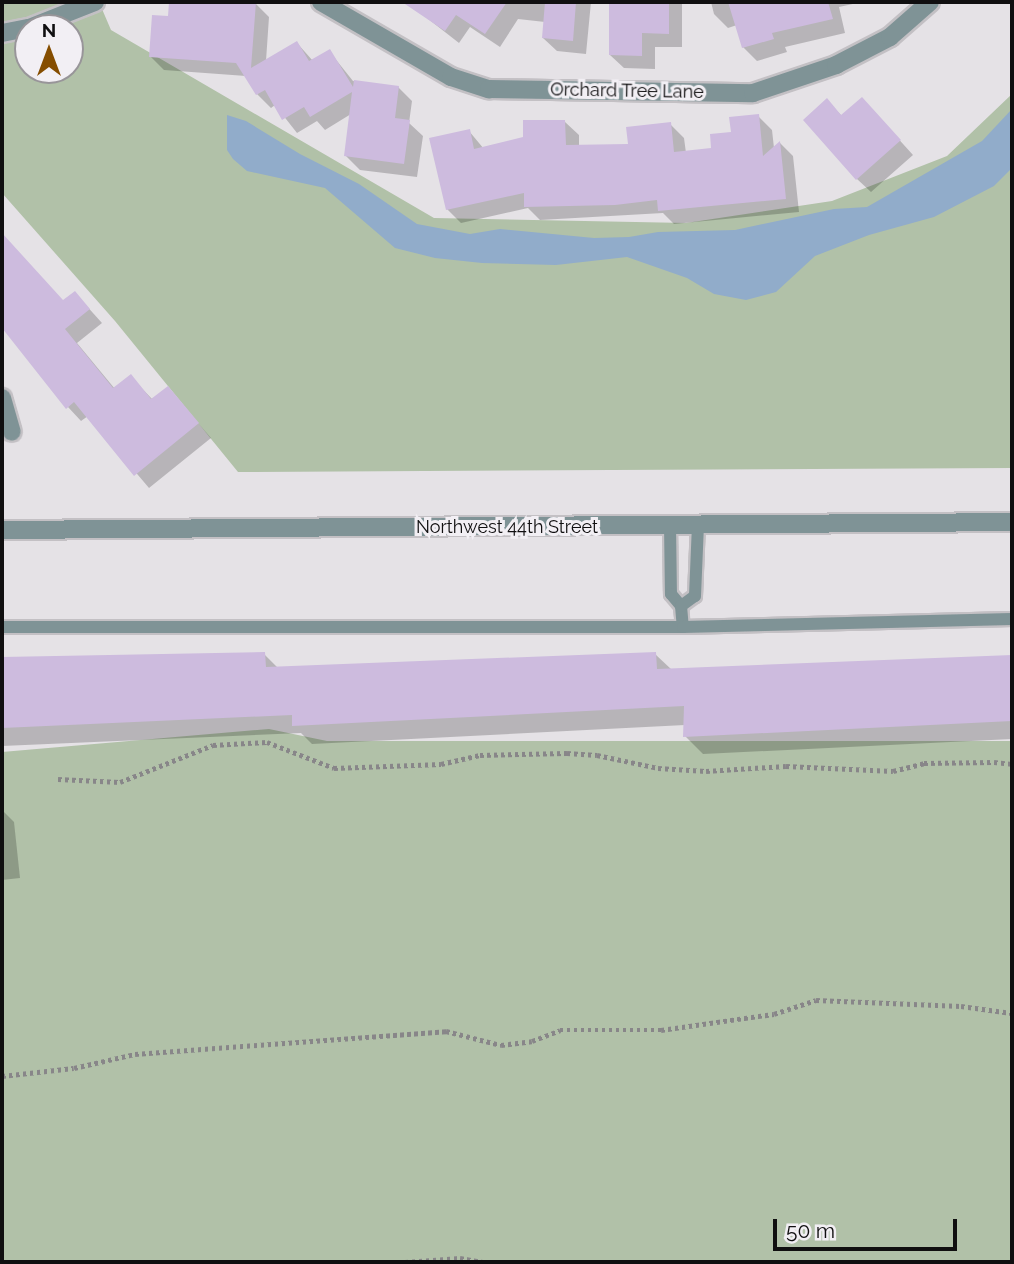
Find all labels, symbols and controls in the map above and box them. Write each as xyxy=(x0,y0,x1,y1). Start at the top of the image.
north arrow xyxy=(14,14,84,84)
text: N xyxy=(42,19,56,41)
street label: Orchard Tree Lane xyxy=(550,79,704,103)
street label: Northwest 44th Street xyxy=(416,516,598,538)
scale bar xyxy=(776,1204,960,1248)
text: 50 m xyxy=(786,1218,835,1243)

